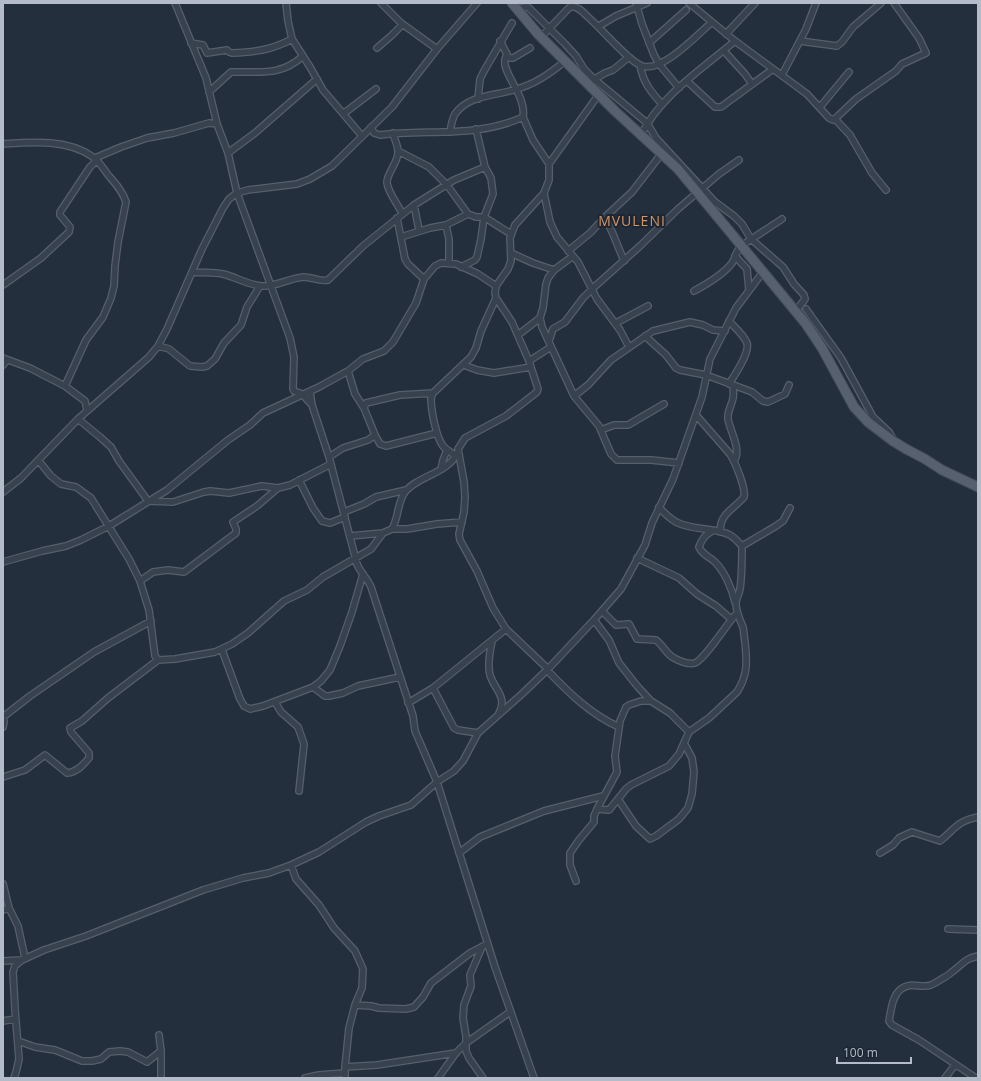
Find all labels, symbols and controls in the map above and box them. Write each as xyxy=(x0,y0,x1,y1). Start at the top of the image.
district label: MVULENI xyxy=(598,211,666,230)
scale bar xyxy=(837,1039,911,1065)
text: 100 m xyxy=(843,1044,878,1061)

